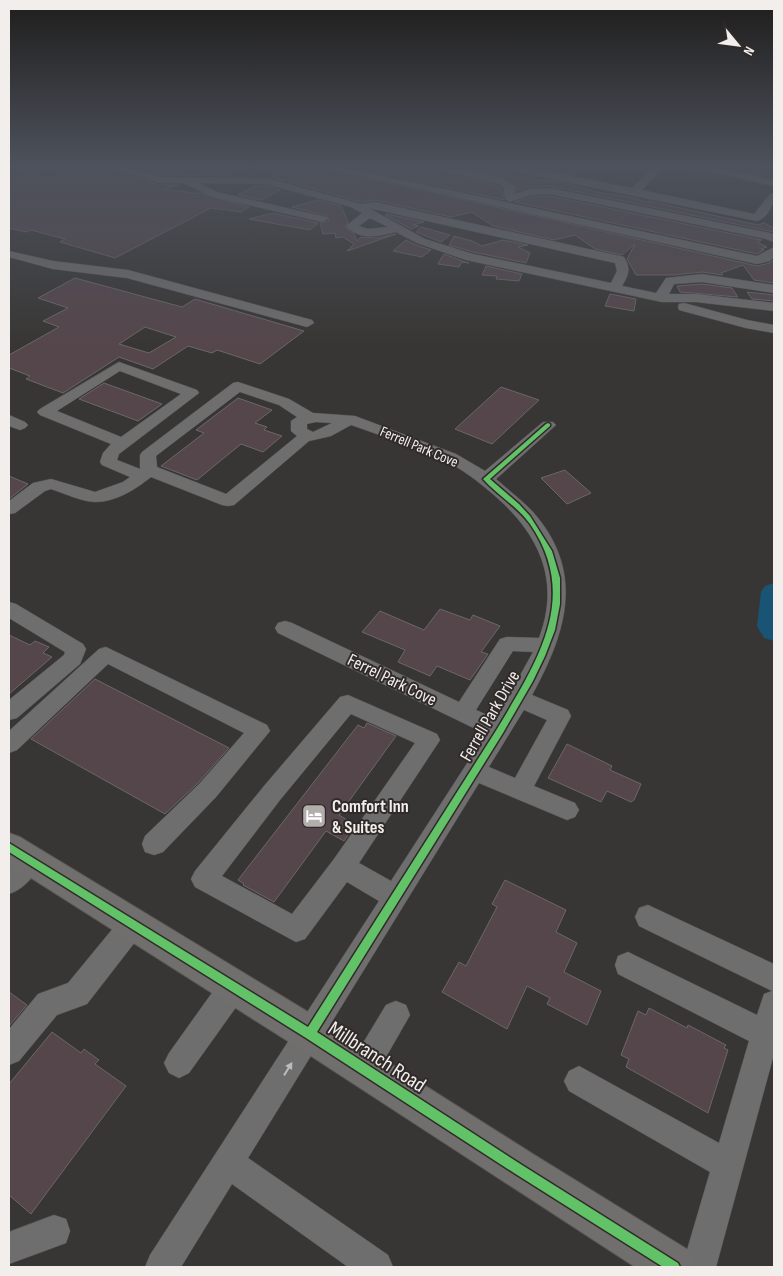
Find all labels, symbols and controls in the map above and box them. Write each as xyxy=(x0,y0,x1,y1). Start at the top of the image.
north arrow xyxy=(713,20,763,70)
text: N xyxy=(740,44,758,58)
street label: Ferrell Park Cove xyxy=(377,422,461,472)
street label: Ferrel Park Cove xyxy=(344,649,440,711)
street label: Ferrell Park Drive xyxy=(456,667,524,765)
place label: Comfort Inn & Suites xyxy=(332,796,409,838)
hotel icon: Comfort Inn & Suites xyxy=(301,803,327,829)
street label: Millbranch Road xyxy=(323,1016,431,1098)
one-way arrow xyxy=(284,1063,293,1076)

